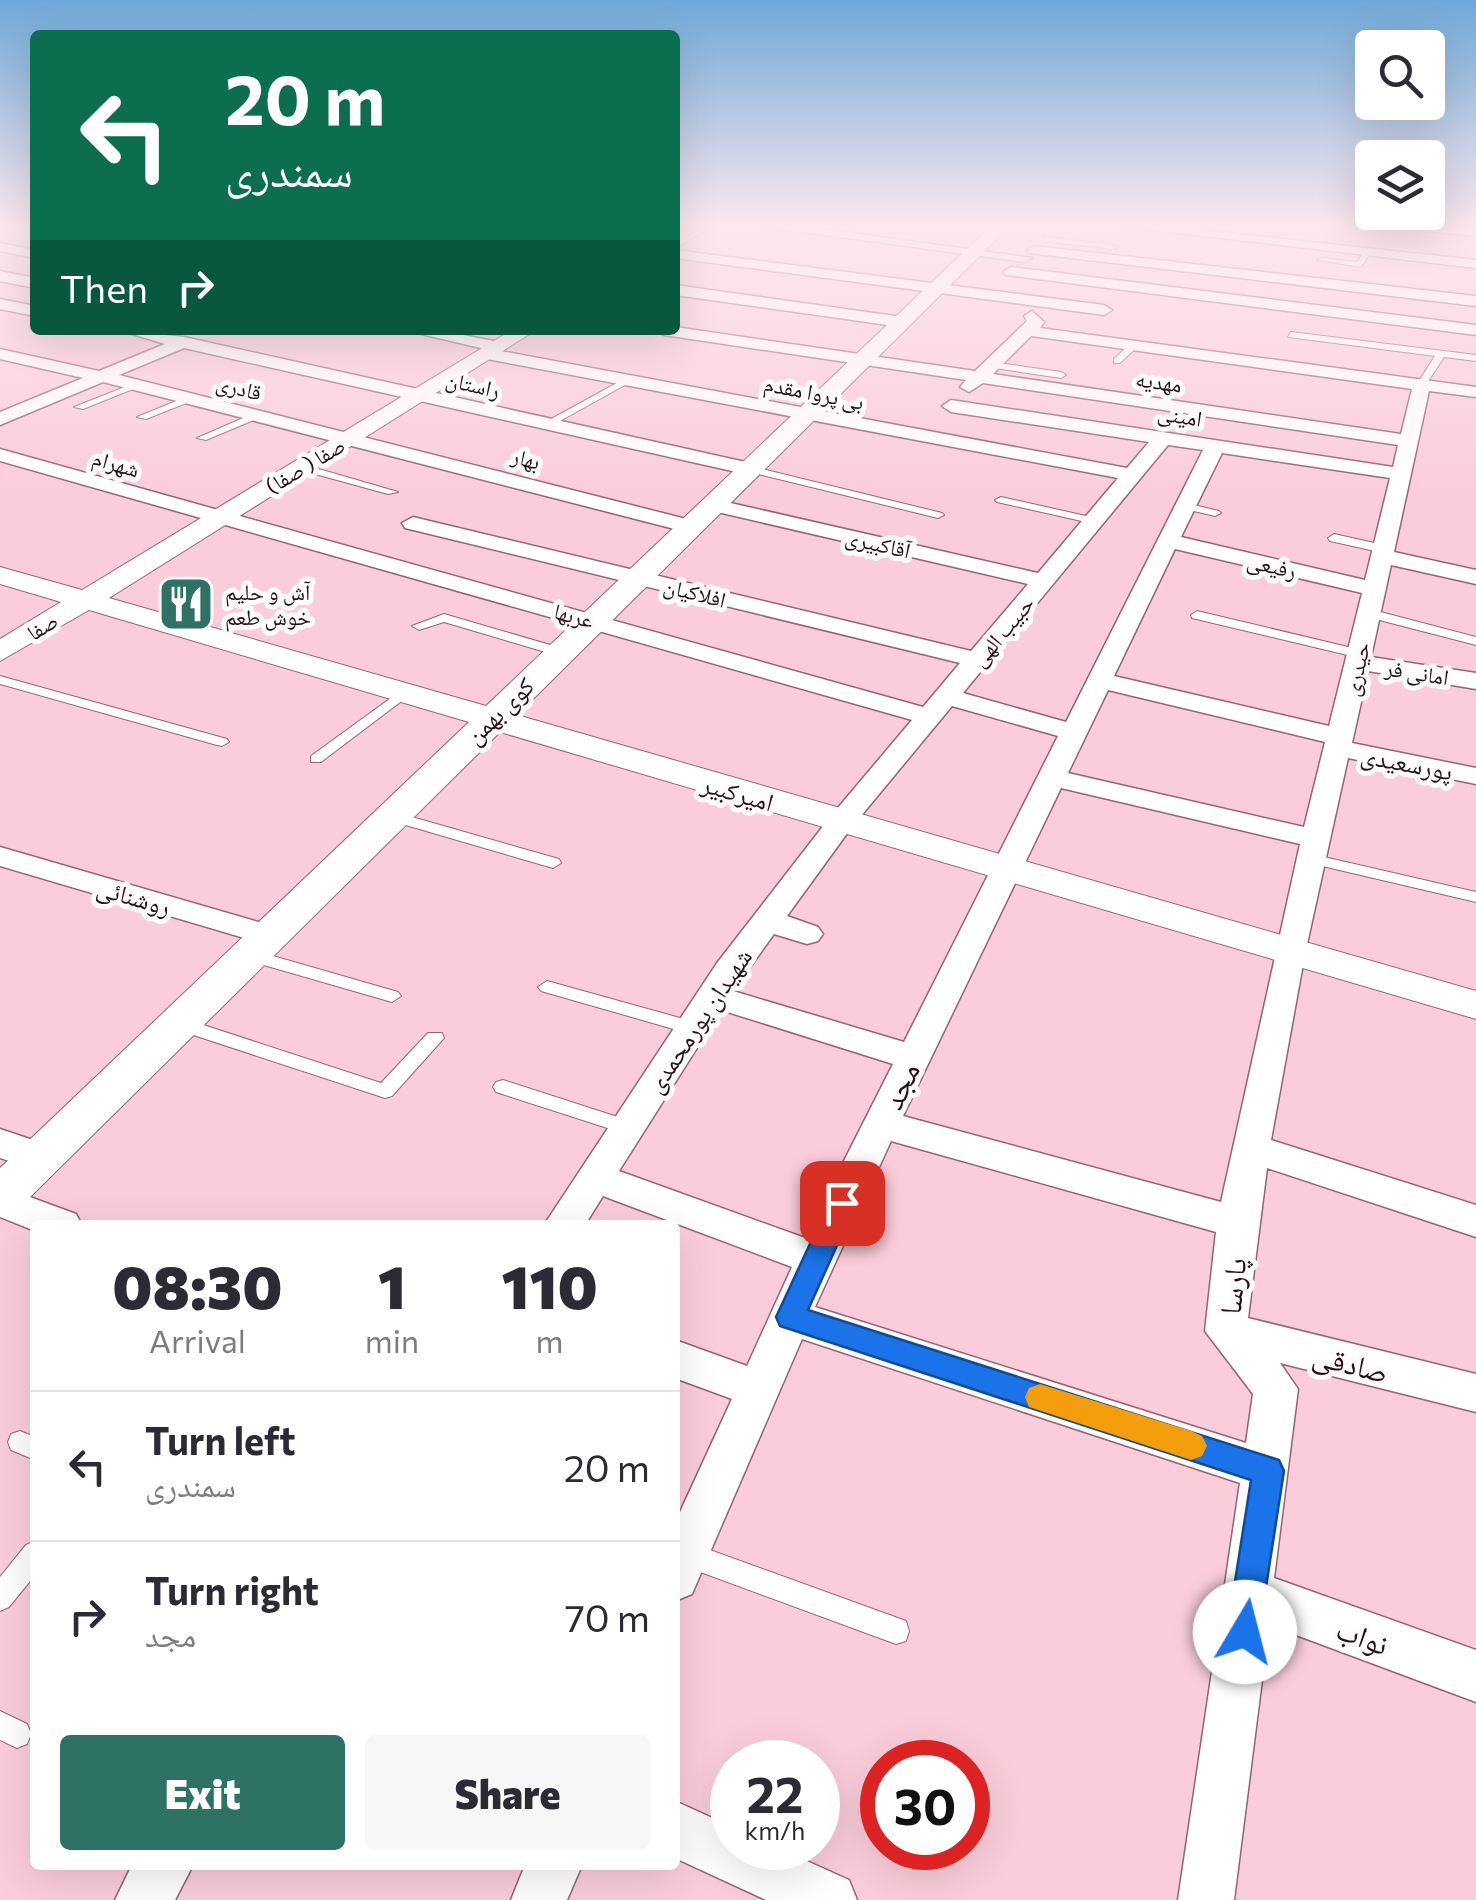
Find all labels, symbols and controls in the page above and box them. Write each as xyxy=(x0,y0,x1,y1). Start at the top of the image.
map controls xyxy=(1355,30,1445,230)
button: search xyxy=(1355,30,1445,120)
text: 20 m xyxy=(225,54,385,139)
icon: left xyxy=(60,70,190,200)
button: layers xyxy=(1355,140,1445,230)
text: سمندری xyxy=(225,141,353,196)
icon: right xyxy=(168,260,223,315)
text: Then xyxy=(60,264,148,311)
street label: مهدیه xyxy=(1134,364,1184,398)
street label: راستان xyxy=(443,365,503,404)
street label: قادری xyxy=(213,368,265,407)
street label: بی پروا مقدم xyxy=(761,369,866,417)
street label: امینی xyxy=(1156,398,1204,433)
street label: صفا ( صفا) xyxy=(260,431,350,499)
street label: بهار xyxy=(508,441,543,475)
street label: شهرام xyxy=(89,443,143,484)
street label: آقاکبیری xyxy=(843,522,914,565)
street label: رفیعی xyxy=(1244,546,1299,585)
street label: افلاکیان xyxy=(661,571,729,614)
restaurant icon: آش و حلیم خوش طعم xyxy=(156,574,216,634)
place label: آش و حلیم خوش طعم xyxy=(225,578,311,632)
street label: حبیب الهی xyxy=(965,590,1040,672)
street label: عربها xyxy=(551,597,597,633)
street label: صفا xyxy=(22,606,62,646)
street label: حیدری xyxy=(1337,639,1376,699)
street label: امانی فر xyxy=(1382,653,1451,691)
street label: کوی بهمن xyxy=(458,670,541,751)
street label: پورسعیدی xyxy=(1358,738,1456,788)
street label: امیرکبیر xyxy=(697,767,777,817)
street label: روشنائی xyxy=(93,871,174,923)
street label: شهیدان پورمحمدی xyxy=(639,942,759,1099)
street label: مجد xyxy=(872,1055,926,1115)
pin xyxy=(800,1161,885,1246)
icon: arrive xyxy=(815,1176,870,1231)
text: 08:30 xyxy=(112,1248,282,1321)
text: 1 xyxy=(378,1248,406,1321)
text: 110 xyxy=(501,1248,598,1321)
street label: پارسا xyxy=(1210,1256,1255,1316)
text: Arrival xyxy=(149,1320,246,1360)
text: min xyxy=(365,1320,419,1360)
text: m xyxy=(536,1320,564,1360)
street label: صادقی xyxy=(1309,1335,1393,1391)
text: Turn left xyxy=(145,1416,296,1463)
icon: left xyxy=(60,1439,115,1494)
text: 20 m xyxy=(564,1443,650,1490)
text: سمندری xyxy=(145,1464,236,1504)
text: Turn right xyxy=(145,1566,319,1613)
position arrow xyxy=(1193,1580,1297,1684)
icon: right xyxy=(60,1589,115,1644)
text: 70 m xyxy=(565,1593,650,1640)
street label: نواب xyxy=(1332,1609,1394,1662)
text: مجد xyxy=(145,1614,196,1654)
button: Exit xyxy=(60,1735,345,1850)
button: Share xyxy=(365,1735,650,1850)
speed limit sign: 30 xyxy=(860,1740,990,1870)
text: 22 xyxy=(747,1762,803,1823)
text: km/h xyxy=(745,1815,805,1845)

